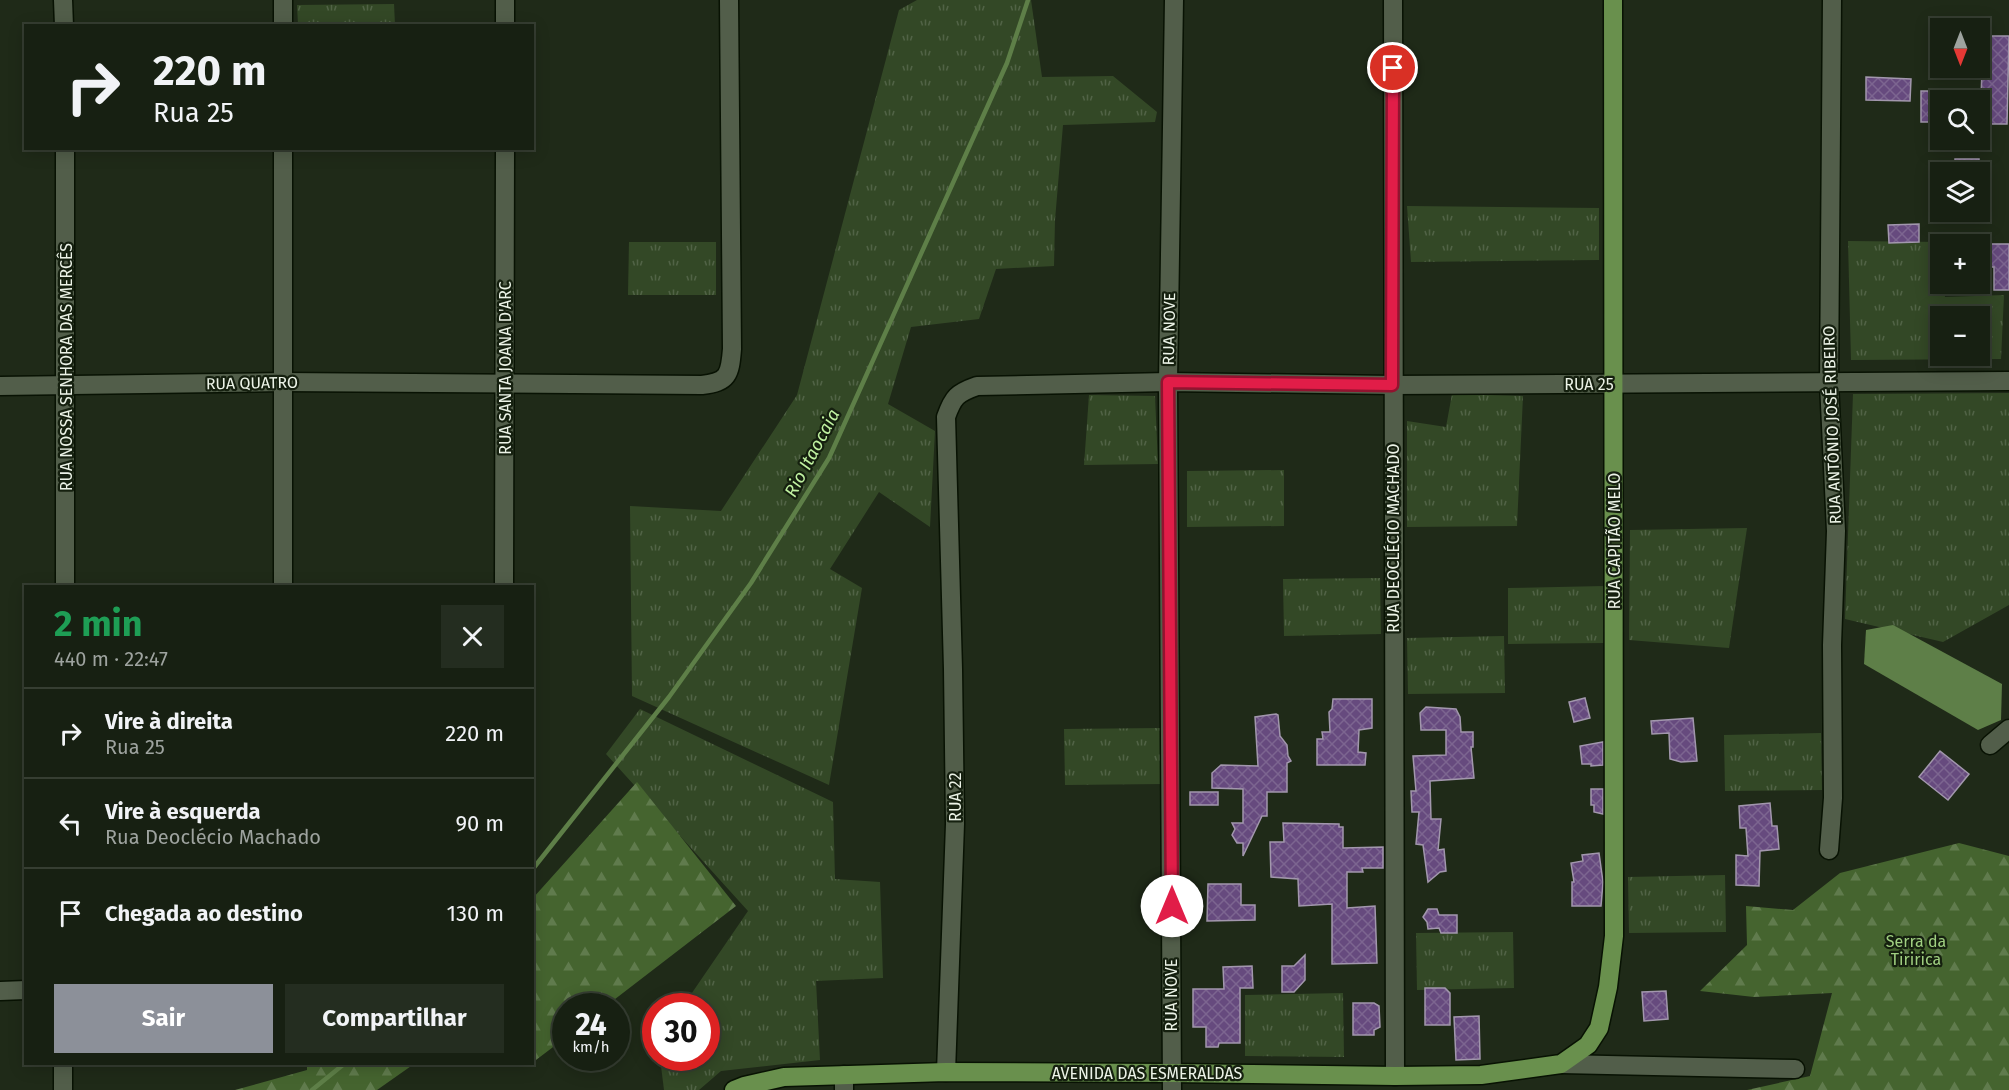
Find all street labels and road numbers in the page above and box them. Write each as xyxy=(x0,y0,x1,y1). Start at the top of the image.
street label: RUA NOSSA SENHORA DAS MERCÊS xyxy=(56,243,76,491)
street label: RUA SANTA JOANA D'ARC xyxy=(496,281,515,455)
street label: RUA NOVE xyxy=(1159,292,1179,366)
street label: RUA ANTÔNIO JOSÉ RIBEIRO xyxy=(1818,325,1845,525)
street label: RUA QUATRO xyxy=(206,373,298,393)
street label: RUA 25 xyxy=(1564,375,1614,394)
street label: RUA DEOCLÉCIO MACHADO xyxy=(1383,443,1403,633)
street label: RUA CAPITÃO MELO xyxy=(1605,473,1624,609)
street label: RUA 22 xyxy=(946,772,965,822)
street label: RUA NOVE xyxy=(1162,959,1181,1031)
street label: AVENIDA DAS ESMERALDAS xyxy=(1052,1064,1243,1083)

